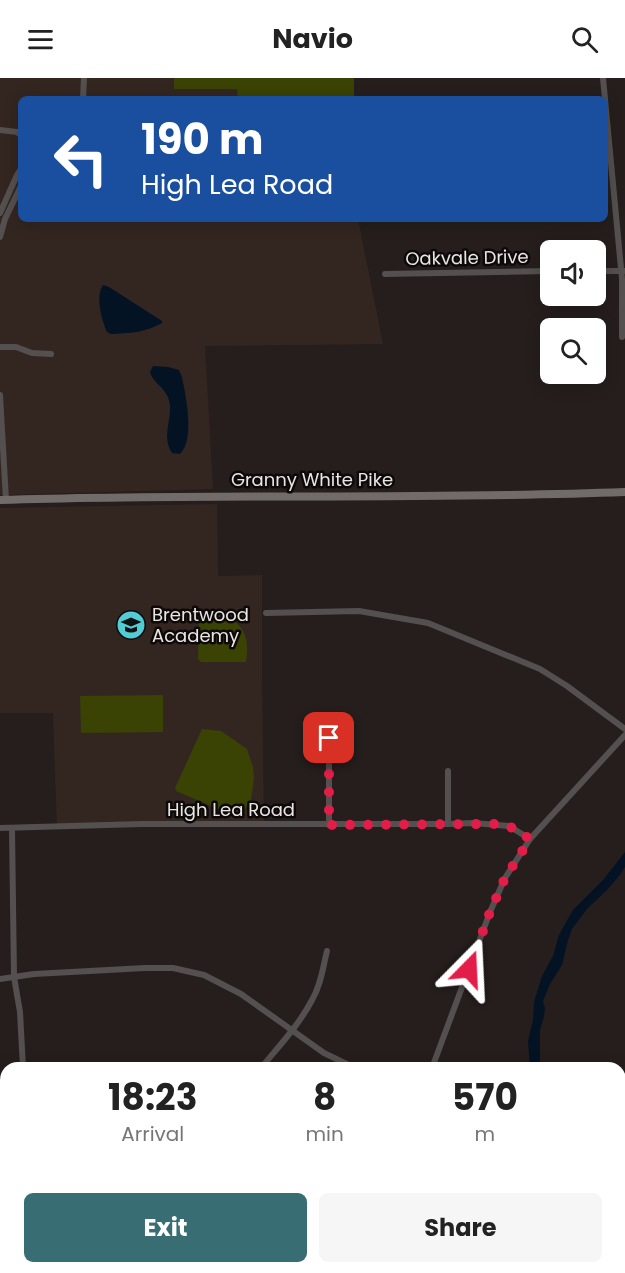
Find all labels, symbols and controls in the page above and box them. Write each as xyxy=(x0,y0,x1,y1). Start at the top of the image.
text: Navio xyxy=(272,20,353,57)
icon: menu xyxy=(24,23,57,56)
icon: search xyxy=(568,23,601,56)
text: 190 m xyxy=(141,110,263,169)
icon: left xyxy=(42,120,120,198)
text: High Lea Road xyxy=(141,166,333,203)
map controls xyxy=(540,240,606,384)
button: sound xyxy=(540,240,606,306)
street label: Oakvale Drive xyxy=(405,244,529,271)
button: search xyxy=(540,318,606,384)
street label: Granny White Pike xyxy=(231,467,393,492)
place label: Brentwood Academy xyxy=(152,602,249,648)
school or university icon: Brentwood Academy xyxy=(115,609,147,641)
pin xyxy=(303,712,354,763)
icon: arrive xyxy=(312,721,345,754)
street label: High Lea Road xyxy=(167,797,295,822)
position arrow xyxy=(437,937,501,1001)
text: 18:23 xyxy=(108,1072,197,1123)
text: 8 xyxy=(313,1072,336,1123)
text: 570 xyxy=(452,1072,518,1123)
text: Arrival xyxy=(121,1120,184,1148)
text: min xyxy=(305,1120,344,1148)
text: m xyxy=(475,1120,495,1148)
button: Exit xyxy=(24,1193,307,1262)
button: Share xyxy=(319,1193,602,1262)

